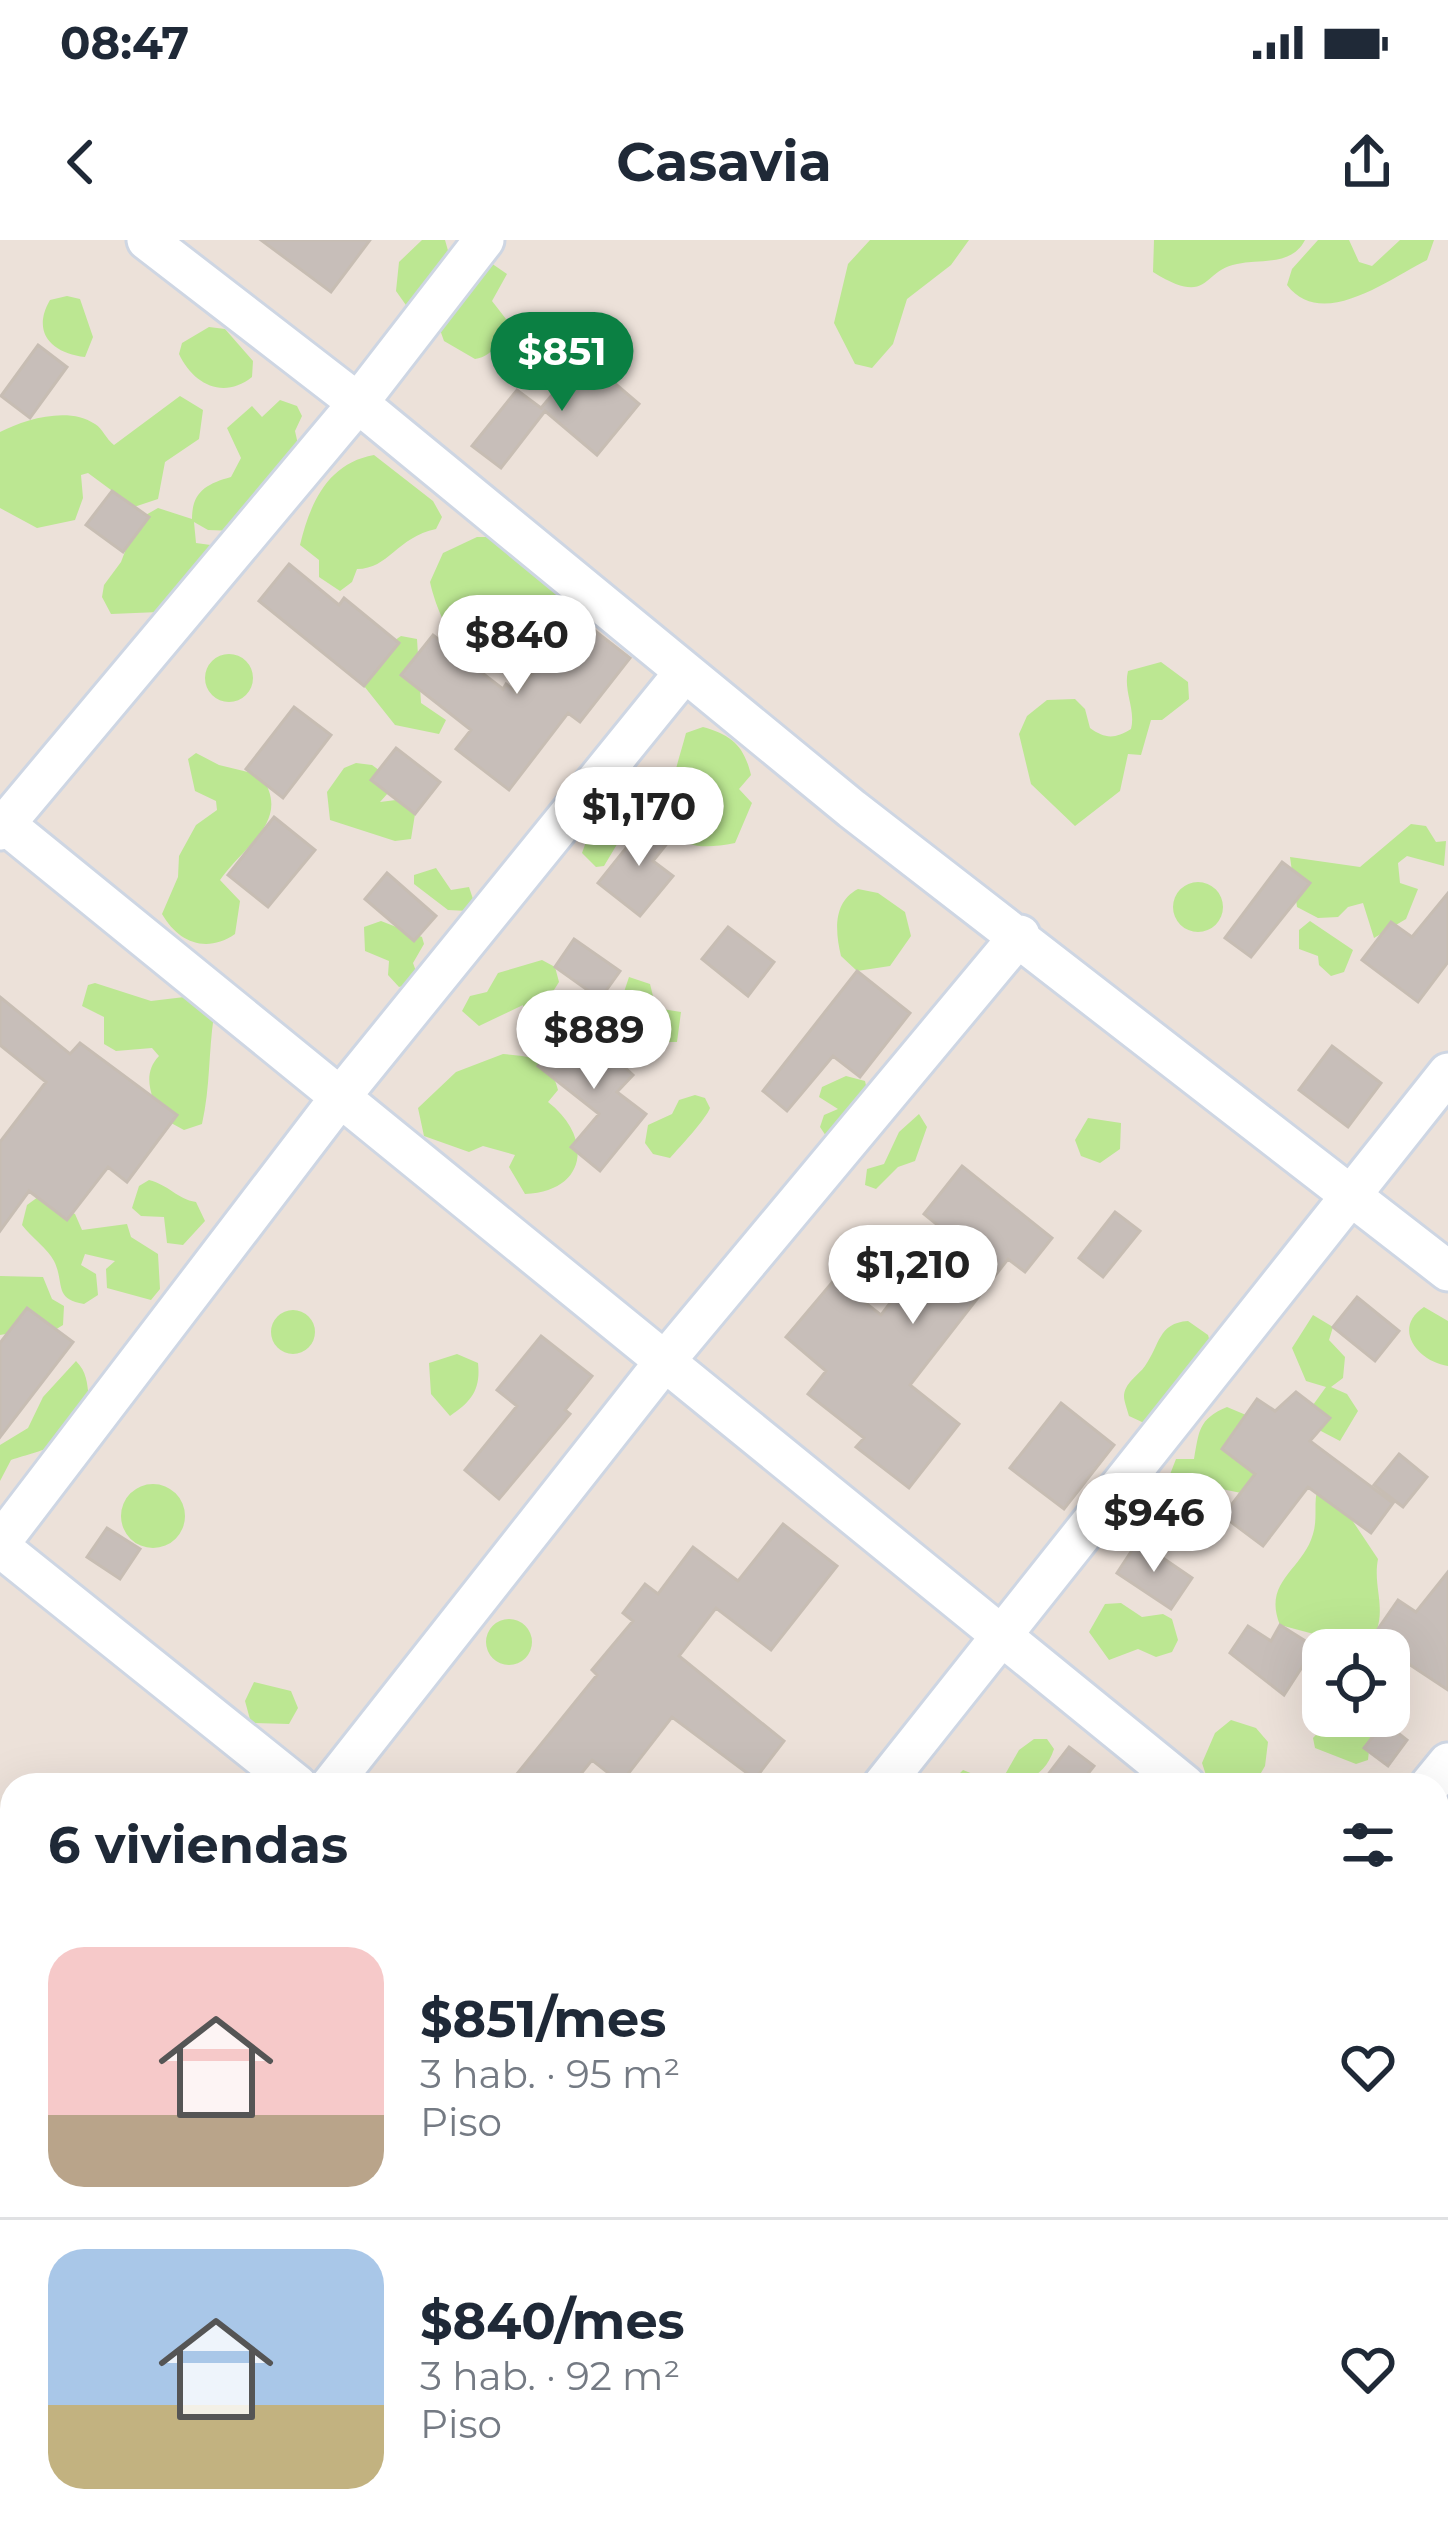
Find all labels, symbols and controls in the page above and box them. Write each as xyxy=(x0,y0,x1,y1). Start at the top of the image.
text: 08:47 xyxy=(60,15,189,70)
icon: back xyxy=(48,129,114,195)
text: Casavia xyxy=(616,129,832,195)
icon: share xyxy=(1334,129,1400,195)
pin: $851 xyxy=(491,312,633,414)
text: $851 xyxy=(517,327,607,375)
pin: $840 xyxy=(446,595,588,697)
text: $840 xyxy=(465,610,569,658)
pin: $1,170 xyxy=(541,767,737,869)
text: $1,170 xyxy=(582,782,696,830)
pin: $889 xyxy=(523,990,665,1092)
text: $889 xyxy=(543,1005,645,1053)
pin: $1,210 xyxy=(815,1225,1011,1327)
text: $1,210 xyxy=(855,1240,971,1288)
pin: $946 xyxy=(1083,1473,1225,1575)
text: $946 xyxy=(1103,1488,1205,1536)
map controls xyxy=(1302,1629,1410,1737)
button: locate xyxy=(1302,1629,1410,1737)
icon: filters xyxy=(1335,1812,1401,1878)
text: 6 viviendas xyxy=(48,1814,348,1876)
text: $851/mes xyxy=(420,1988,666,2050)
icon: home xyxy=(144,1995,288,2139)
icon: heart xyxy=(1335,2034,1401,2100)
text: 3 hab. · 95 m² xyxy=(420,2050,680,2098)
text: Piso xyxy=(420,2098,502,2146)
text: $840/mes xyxy=(420,2290,685,2352)
icon: home xyxy=(144,2297,288,2441)
icon: heart xyxy=(1335,2336,1401,2402)
text: 3 hab. · 92 m² xyxy=(420,2352,680,2400)
text: Piso xyxy=(420,2400,502,2448)

